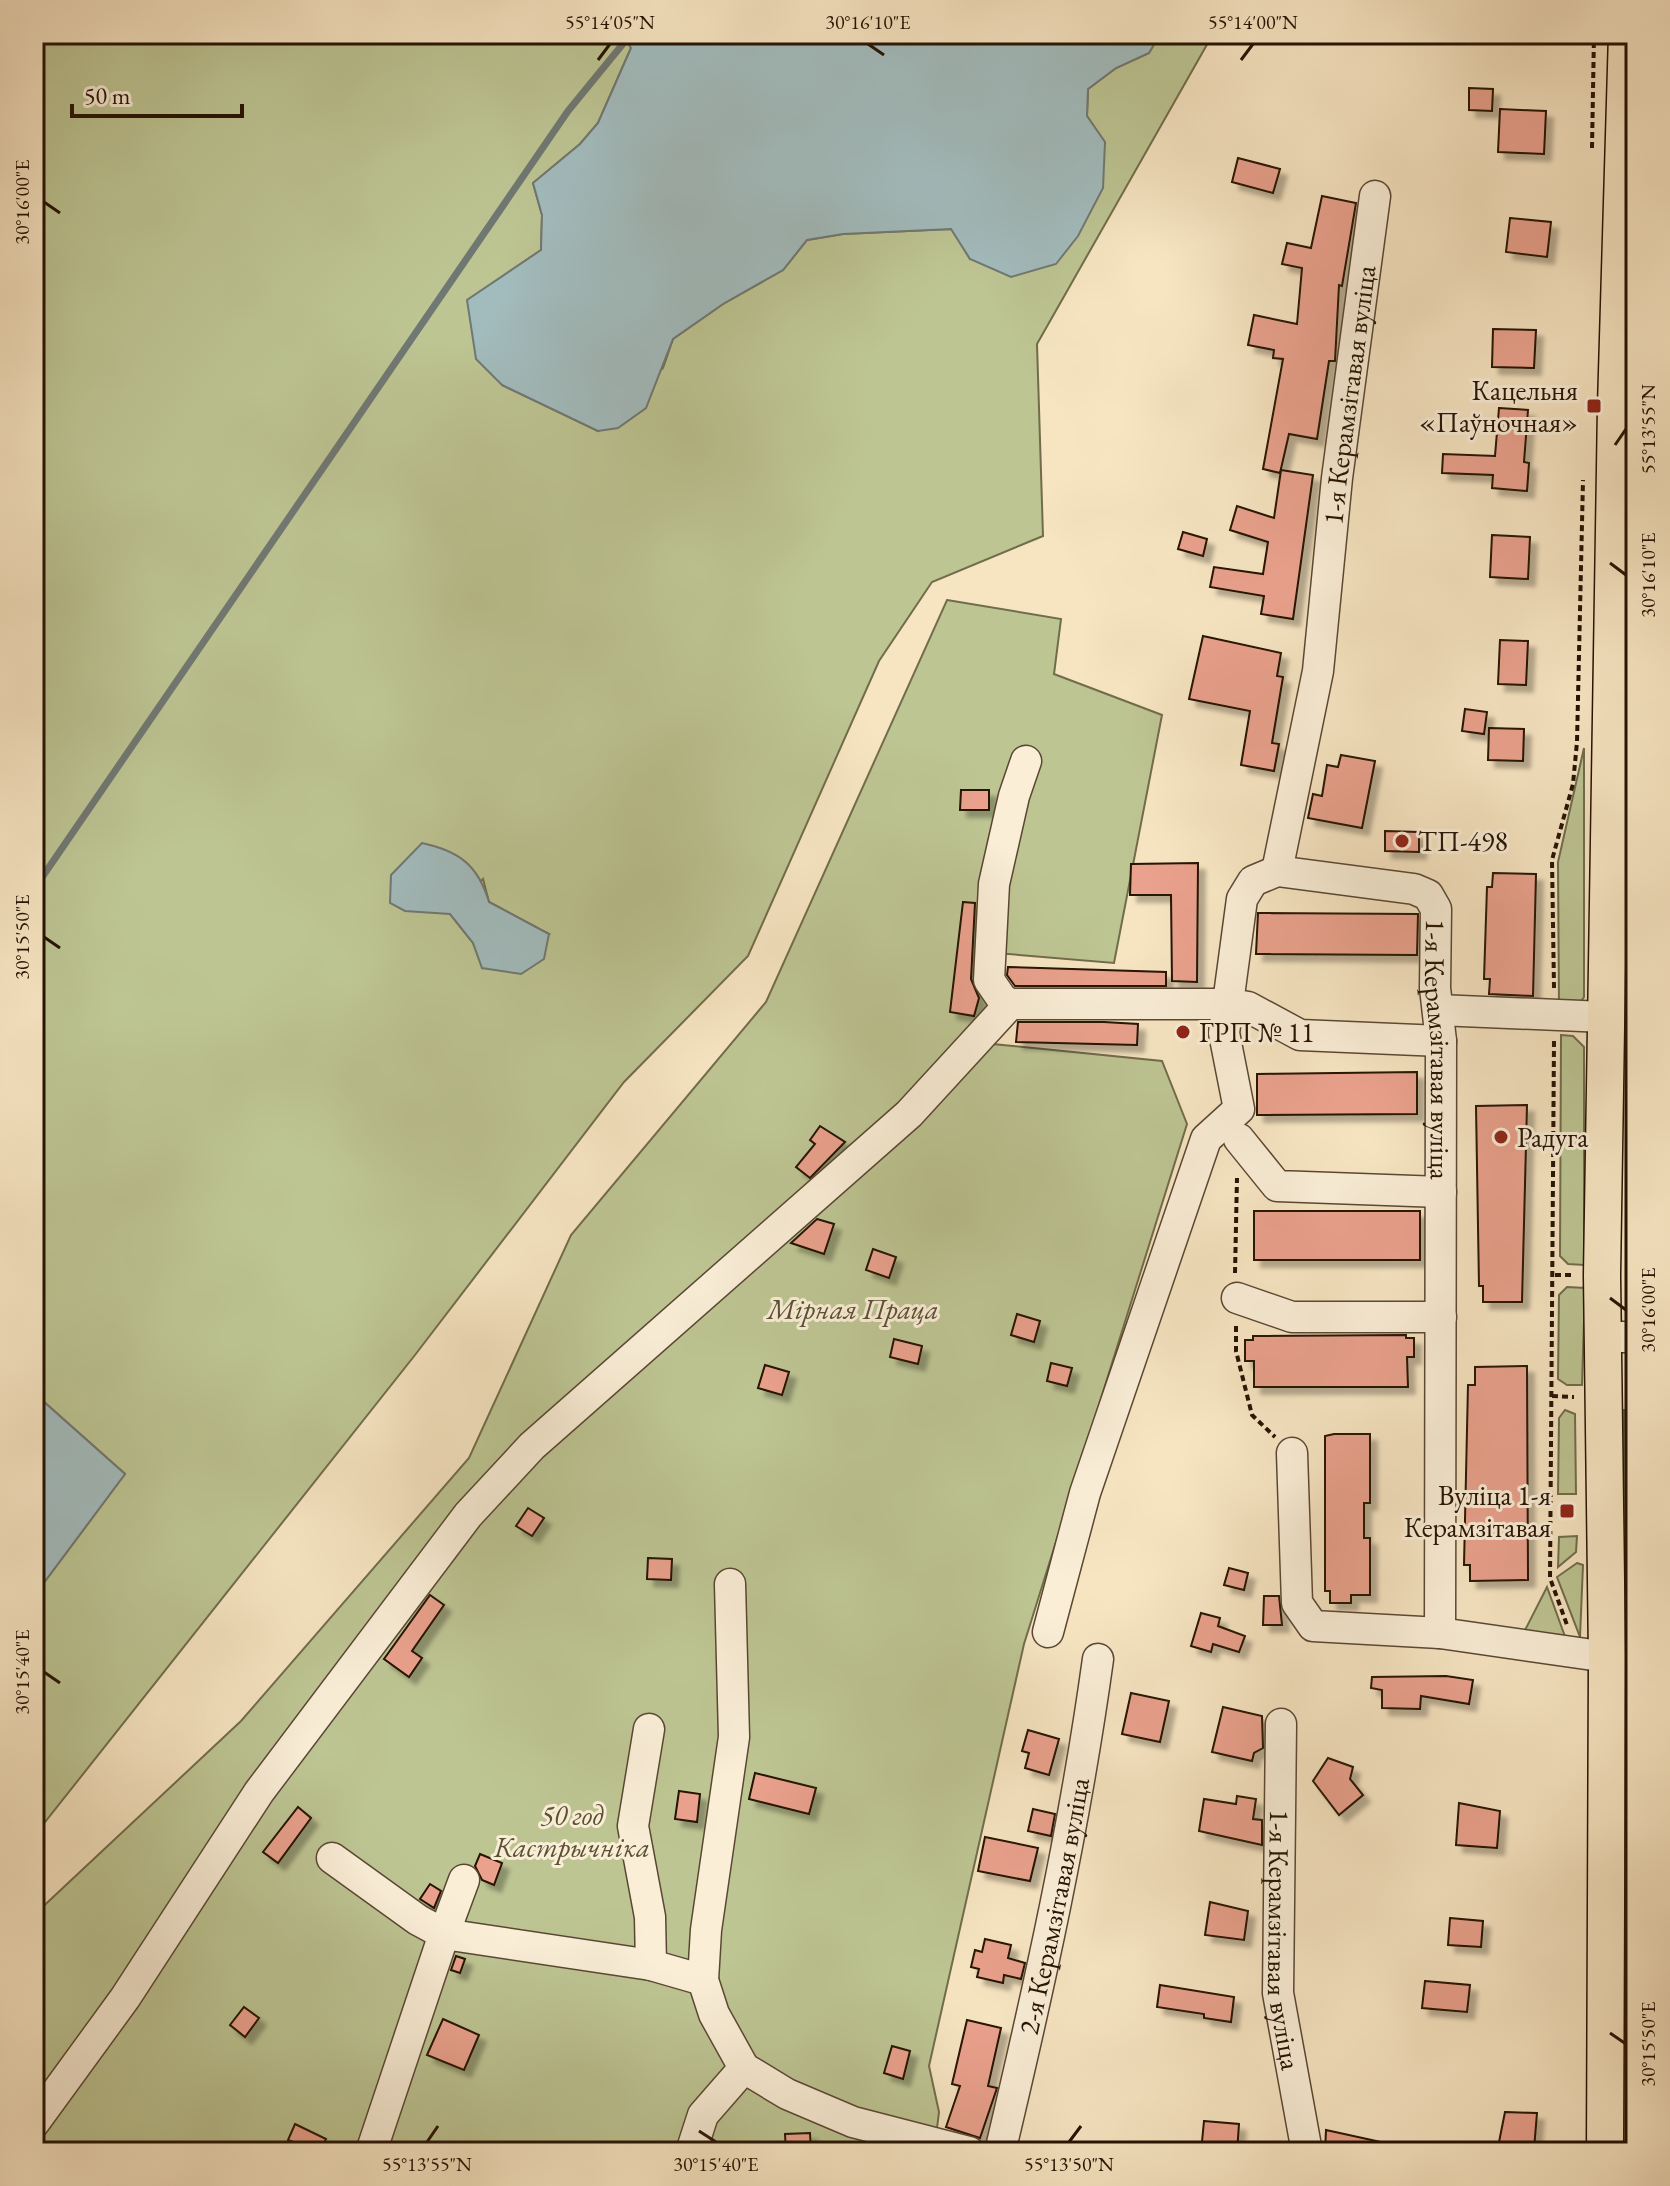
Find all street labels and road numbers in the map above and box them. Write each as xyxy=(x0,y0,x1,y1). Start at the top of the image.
street label: 1-я Керамзітавая вуліца xyxy=(1315,262,1384,526)
street label: 1-я Керамзітавая вуліца xyxy=(1417,919,1459,1181)
street label: 2-я Керамзітавая вуліца xyxy=(1010,1774,1097,2038)
street label: 1-я Керамзітавая вуліца xyxy=(1260,1809,1310,2073)

